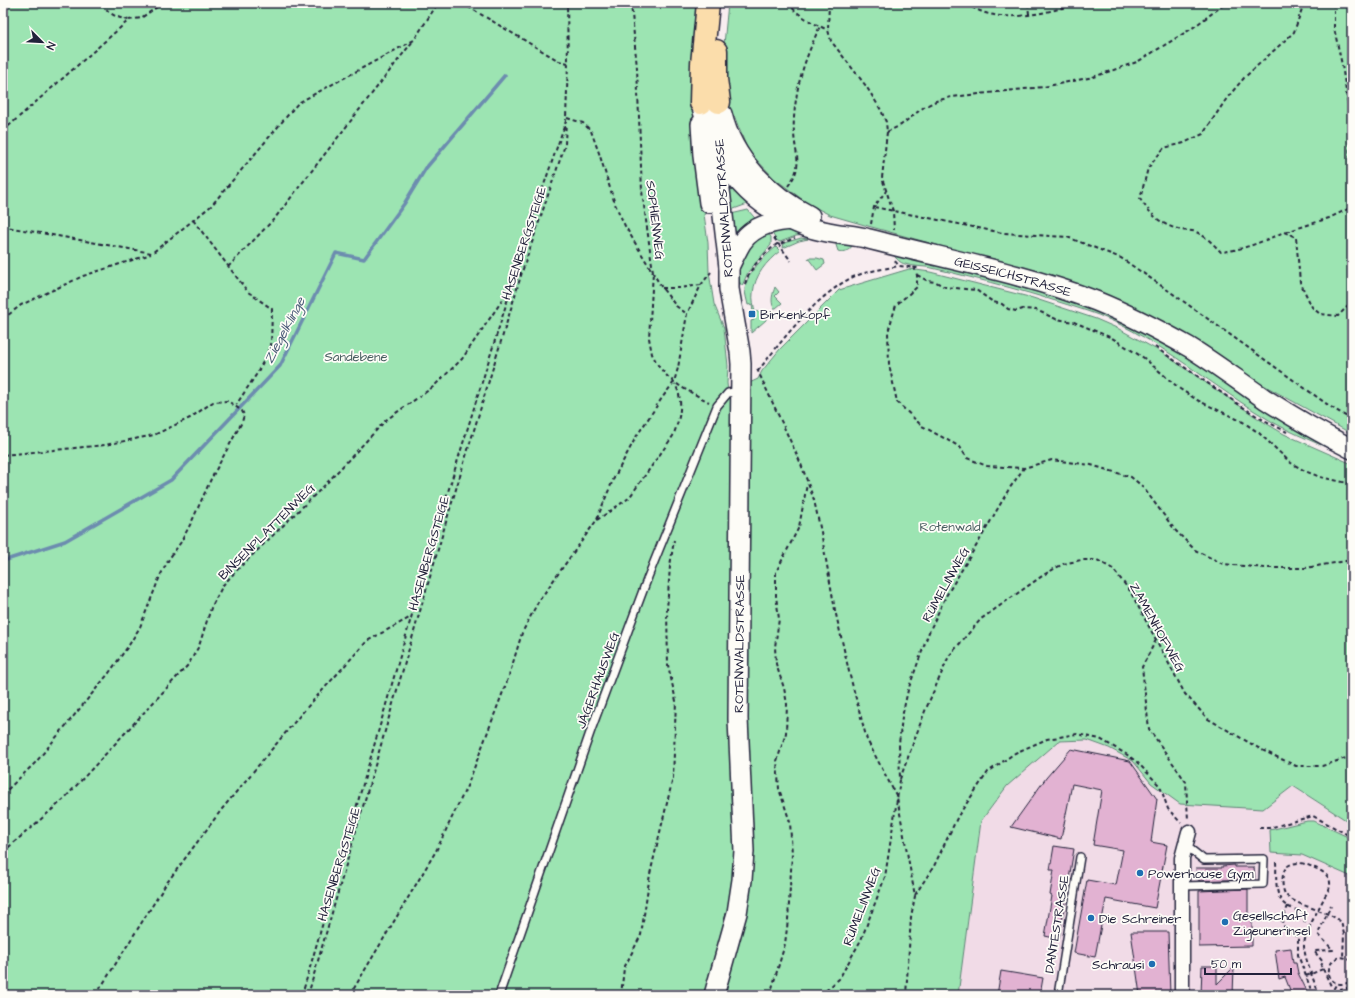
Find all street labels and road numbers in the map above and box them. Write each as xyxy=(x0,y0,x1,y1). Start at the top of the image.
street label: ROTENWALDSTRASSE xyxy=(710,138,738,278)
street label: SOPHIENWEG xyxy=(641,179,669,261)
street label: HASENBERGSTEIGE xyxy=(497,184,551,302)
street label: GEISSEICHSTRASSE xyxy=(953,252,1074,302)
street label: BINSENPLATTENWEG xyxy=(214,479,319,584)
street label: HASENBERGSTEIGE xyxy=(404,494,454,613)
street label: RÜMELINWEG xyxy=(918,544,974,625)
street label: ROTENWALDSTRASSE xyxy=(730,574,749,713)
street label: ZAMENHOFWEG xyxy=(1125,580,1189,675)
street label: JÄGERHAUSWEG xyxy=(572,629,624,731)
street label: HASENBERGSTEIGE xyxy=(313,805,365,924)
street label: RÜMELINWEG xyxy=(839,864,885,948)
street label: DANTESTRASSE xyxy=(1040,873,1074,975)

